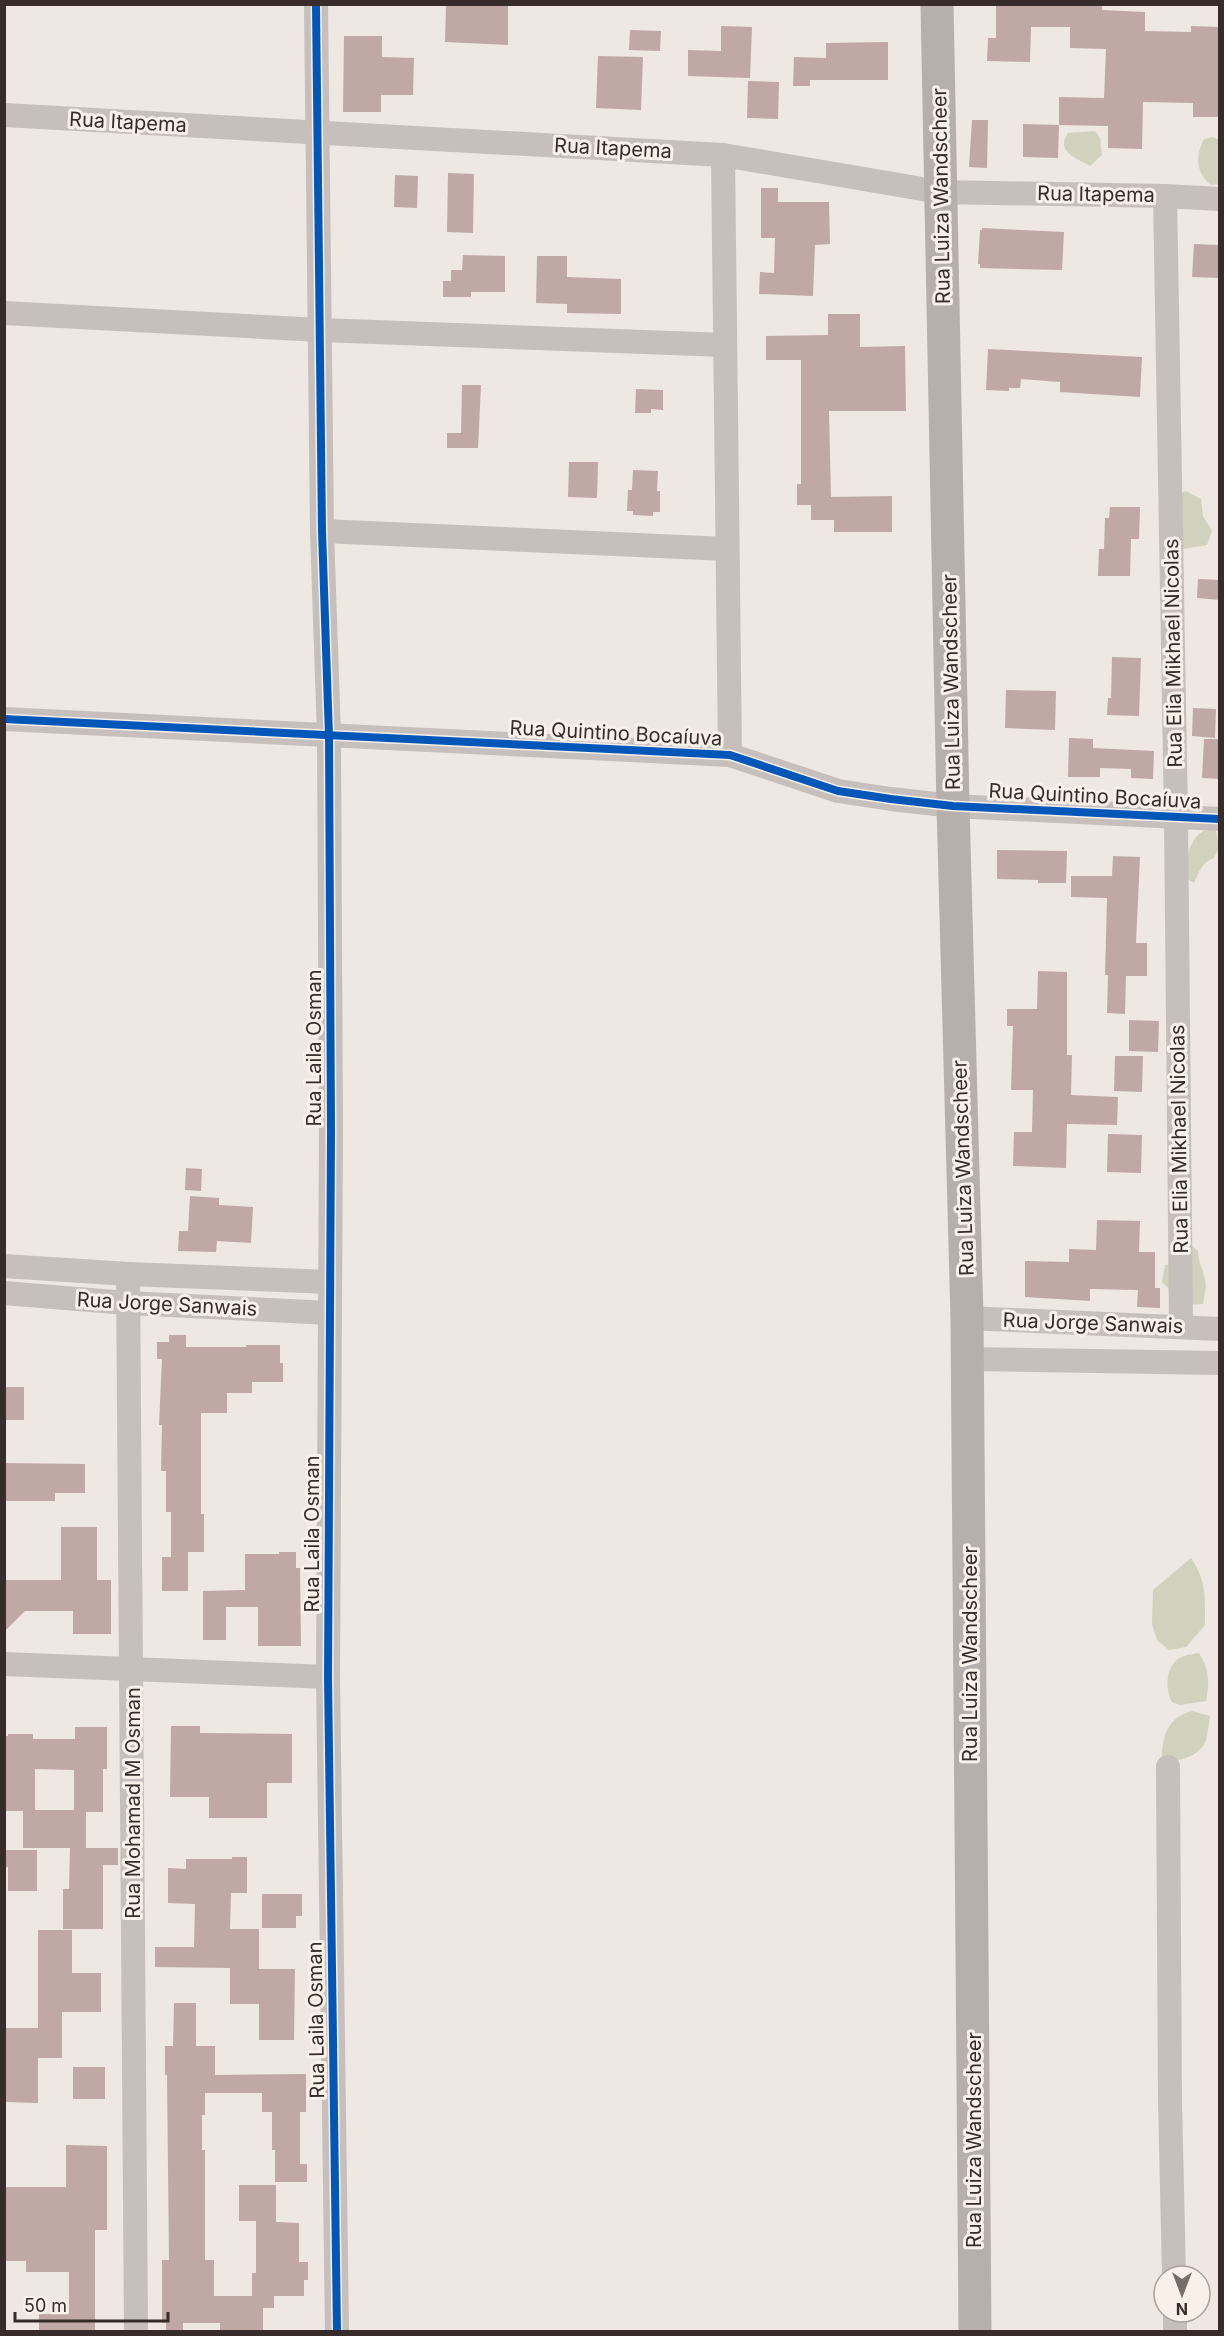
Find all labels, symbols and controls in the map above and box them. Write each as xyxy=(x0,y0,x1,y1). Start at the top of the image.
street label: Rua Luiza Wandscheer xyxy=(927,87,955,304)
street label: Rua Itapema xyxy=(69,107,187,137)
street label: Rua Itapema xyxy=(554,133,672,163)
street label: Rua Itapema xyxy=(1037,181,1155,207)
street label: Rua Elia Mikhael Nicolas xyxy=(1159,538,1187,768)
street label: Rua Luiza Wandscheer xyxy=(937,573,965,790)
street label: Rua Quintino Bocaíuva xyxy=(509,715,723,751)
street label: Rua Quintino Bocaíuva xyxy=(988,778,1202,814)
street label: Rua Laila Osman xyxy=(302,969,326,1127)
street label: Rua Elia Mikhael Nicolas xyxy=(1165,1024,1193,1254)
street label: Rua Luiza Wandscheer xyxy=(947,1059,979,1276)
street label: Rua Jorge Sanwais xyxy=(76,1287,258,1321)
street label: Rua Jorge Sanwais xyxy=(1002,1308,1184,1338)
street label: Rua Laila Osman xyxy=(300,1455,324,1613)
street label: Rua Luiza Wandscheer xyxy=(958,1545,982,1762)
street label: Rua Mohamad M Osman xyxy=(121,1687,145,1919)
street label: Rua Laila Osman xyxy=(303,1941,329,2099)
street label: Rua Luiza Wandscheer xyxy=(962,2031,986,2248)
north arrow xyxy=(1152,2264,1212,2324)
scale bar xyxy=(15,2285,168,2323)
text: 50 m xyxy=(24,2295,67,2316)
text: N xyxy=(1176,2299,1188,2319)

